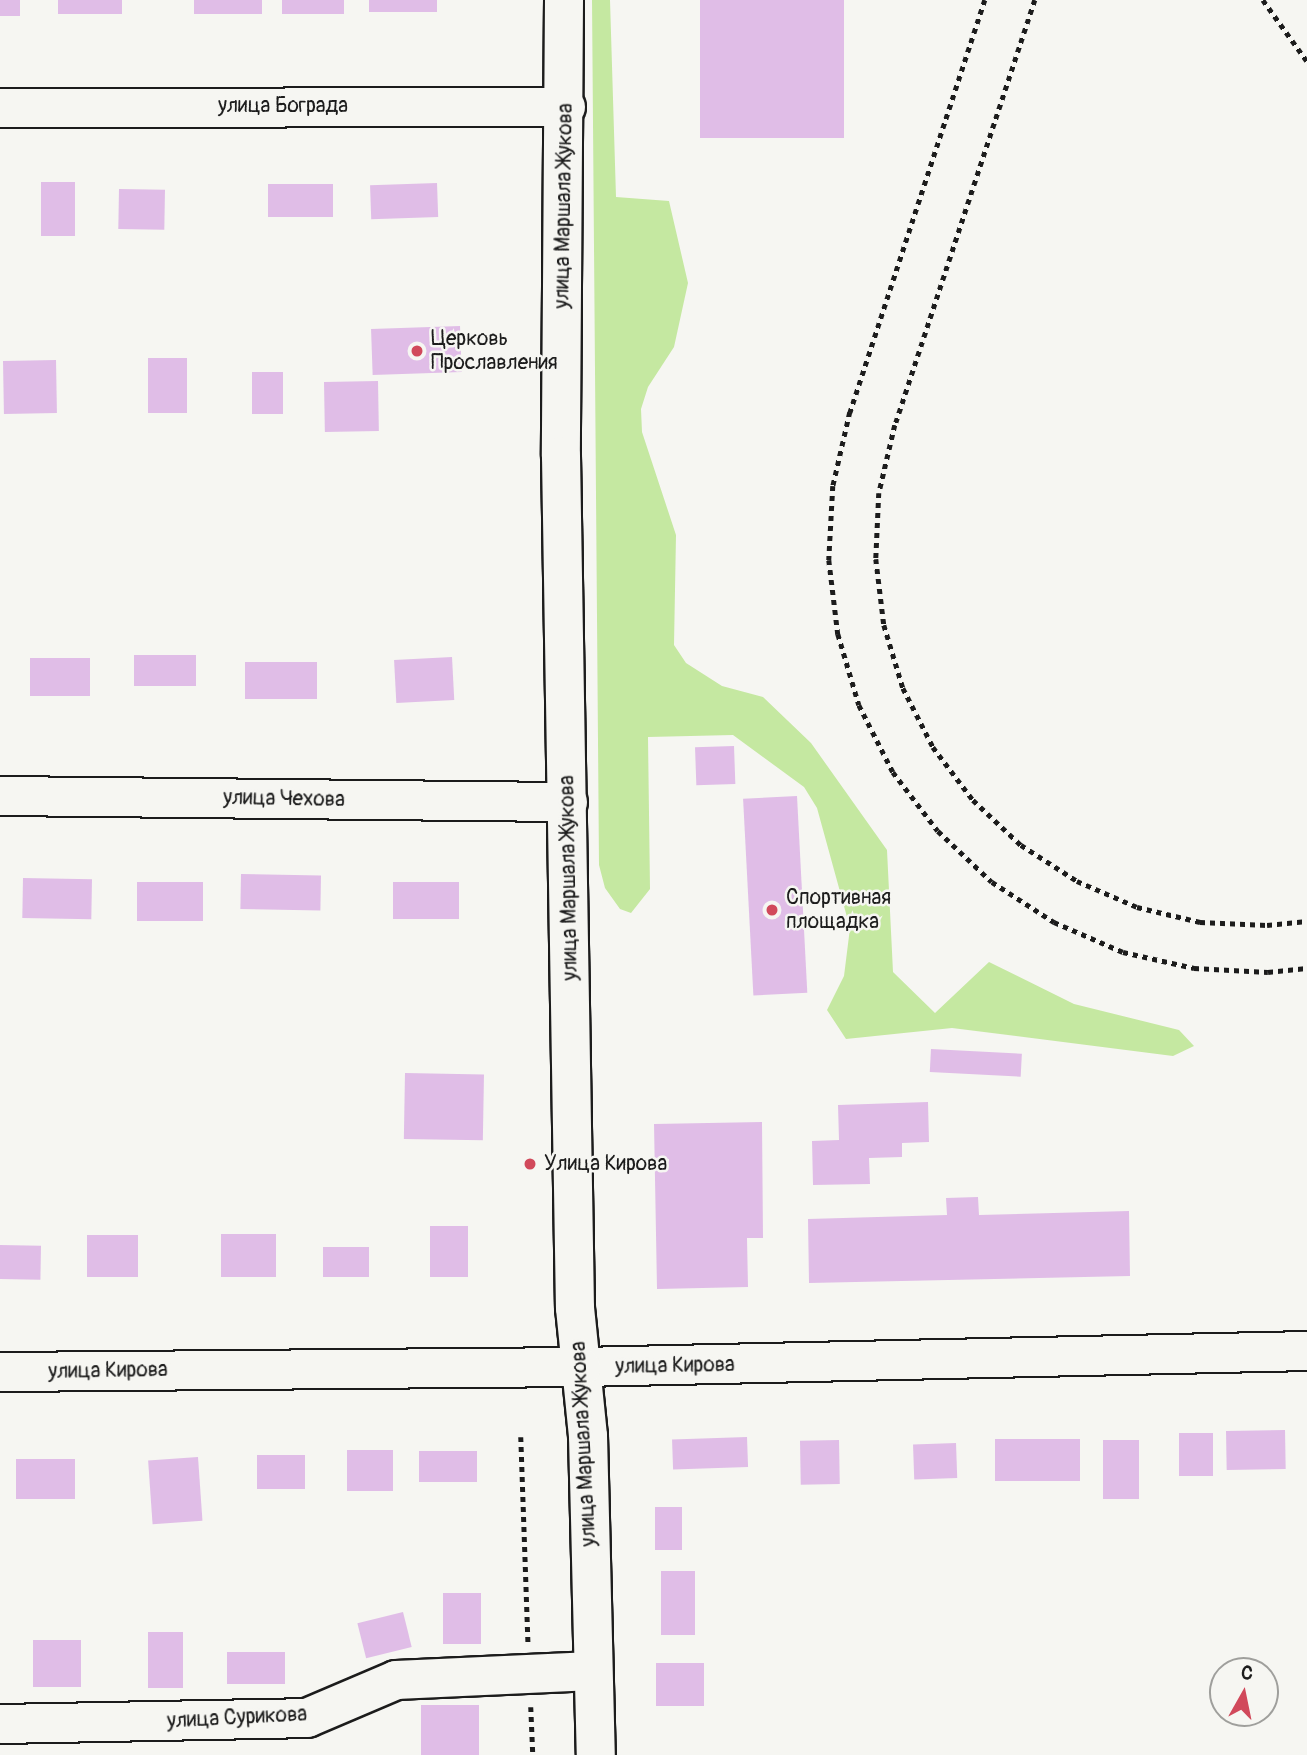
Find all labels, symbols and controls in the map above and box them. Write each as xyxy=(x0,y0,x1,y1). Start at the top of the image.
street label: улица Бограда xyxy=(218,93,348,119)
street label: улица Маршала Жукова xyxy=(550,103,578,309)
place label: Церковь Прославления xyxy=(431,326,558,376)
marker: Церковь Прославления xyxy=(409,343,425,359)
street label: улица Маршала Жукова xyxy=(555,775,583,981)
street label: улица Чехова xyxy=(223,785,345,813)
place label: Спортивная площадка xyxy=(786,885,891,935)
marker: Спортивная площадка xyxy=(764,902,780,918)
place label: Улица Кирова xyxy=(544,1151,667,1177)
marker: Улица Кирова xyxy=(522,1156,538,1172)
street label: улица Маршала Жукова xyxy=(566,1341,602,1547)
street label: улица Кирова xyxy=(615,1352,735,1380)
street label: улица Кирова xyxy=(48,1357,168,1385)
north arrow xyxy=(1209,1657,1279,1727)
text: С xyxy=(1239,1660,1255,1686)
street label: улица Сурикова xyxy=(166,1702,308,1734)

